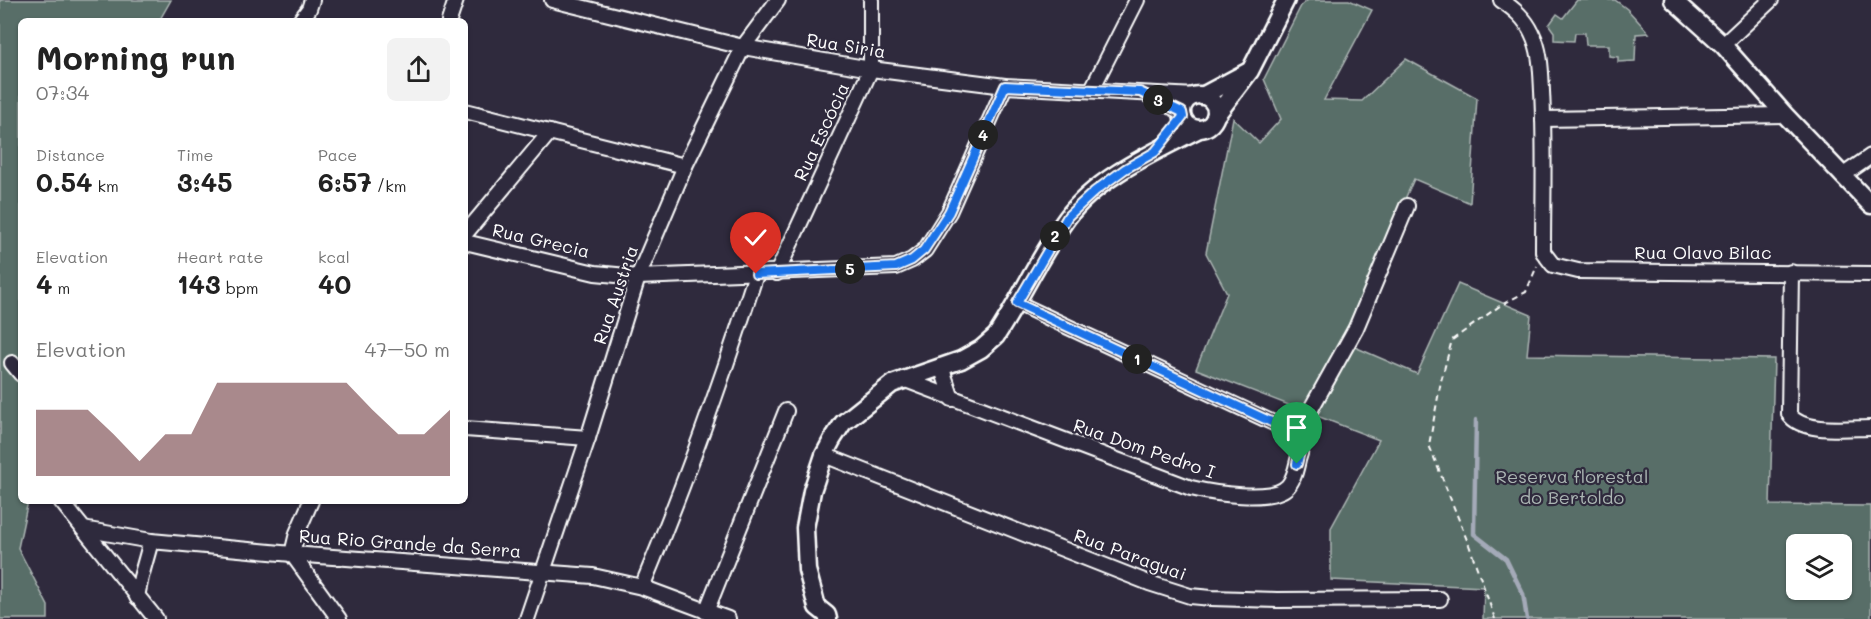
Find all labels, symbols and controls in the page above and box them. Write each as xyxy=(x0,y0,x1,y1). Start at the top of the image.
street label: Rua Siria xyxy=(805,27,887,63)
text: Morning run xyxy=(36,35,236,78)
button: share xyxy=(387,38,450,101)
street label: Rua Escócia xyxy=(788,78,854,185)
text: 07:34 xyxy=(36,79,89,105)
pin: 3 xyxy=(1143,85,1173,115)
text: 3 xyxy=(1153,89,1163,110)
pin: 4 xyxy=(968,120,998,150)
text: 4 xyxy=(978,124,988,145)
text: Distance xyxy=(36,144,105,165)
text: Time xyxy=(177,144,213,165)
text: Pace xyxy=(318,144,357,165)
text: 0.54 xyxy=(36,165,92,199)
text: 3:45 xyxy=(177,165,233,199)
text: 6:57 xyxy=(318,165,372,199)
text: km xyxy=(92,175,119,196)
text: /km xyxy=(372,175,406,196)
pin xyxy=(730,212,781,274)
street label: Rua Grecia xyxy=(490,217,592,263)
icon: check xyxy=(739,221,772,254)
pin: 2 xyxy=(1040,221,1070,251)
text: 2 xyxy=(1051,225,1059,246)
street label: Rua Olavo Bilac xyxy=(1634,240,1772,264)
street label: Rua Austria xyxy=(587,242,643,347)
text: Elevation xyxy=(36,246,108,267)
text: Heart rate xyxy=(177,246,263,267)
text: kcal xyxy=(318,246,350,267)
pin: 5 xyxy=(835,254,865,284)
text: 5 xyxy=(845,258,855,279)
text: 4 xyxy=(36,267,52,301)
text: 143 xyxy=(177,267,221,301)
text: 40 xyxy=(318,267,351,301)
text: m xyxy=(52,277,70,298)
text: bpm xyxy=(221,277,259,298)
text: Elevation xyxy=(36,336,126,362)
text: 47–50 m xyxy=(364,336,450,362)
pin: 1 xyxy=(1122,344,1152,374)
text: 1 xyxy=(1133,348,1141,369)
pin xyxy=(1271,402,1322,464)
icon: arrive xyxy=(1280,411,1313,444)
street label: Rua Dom Pedro I xyxy=(1070,413,1218,484)
park label: Reserva florestal do Bertoldo xyxy=(1496,464,1648,509)
street label: Rua Rio Grande da Serra xyxy=(298,523,522,563)
street label: Rua Paraguai xyxy=(1071,523,1190,585)
map controls xyxy=(1786,534,1852,600)
button: layers xyxy=(1786,534,1852,600)

